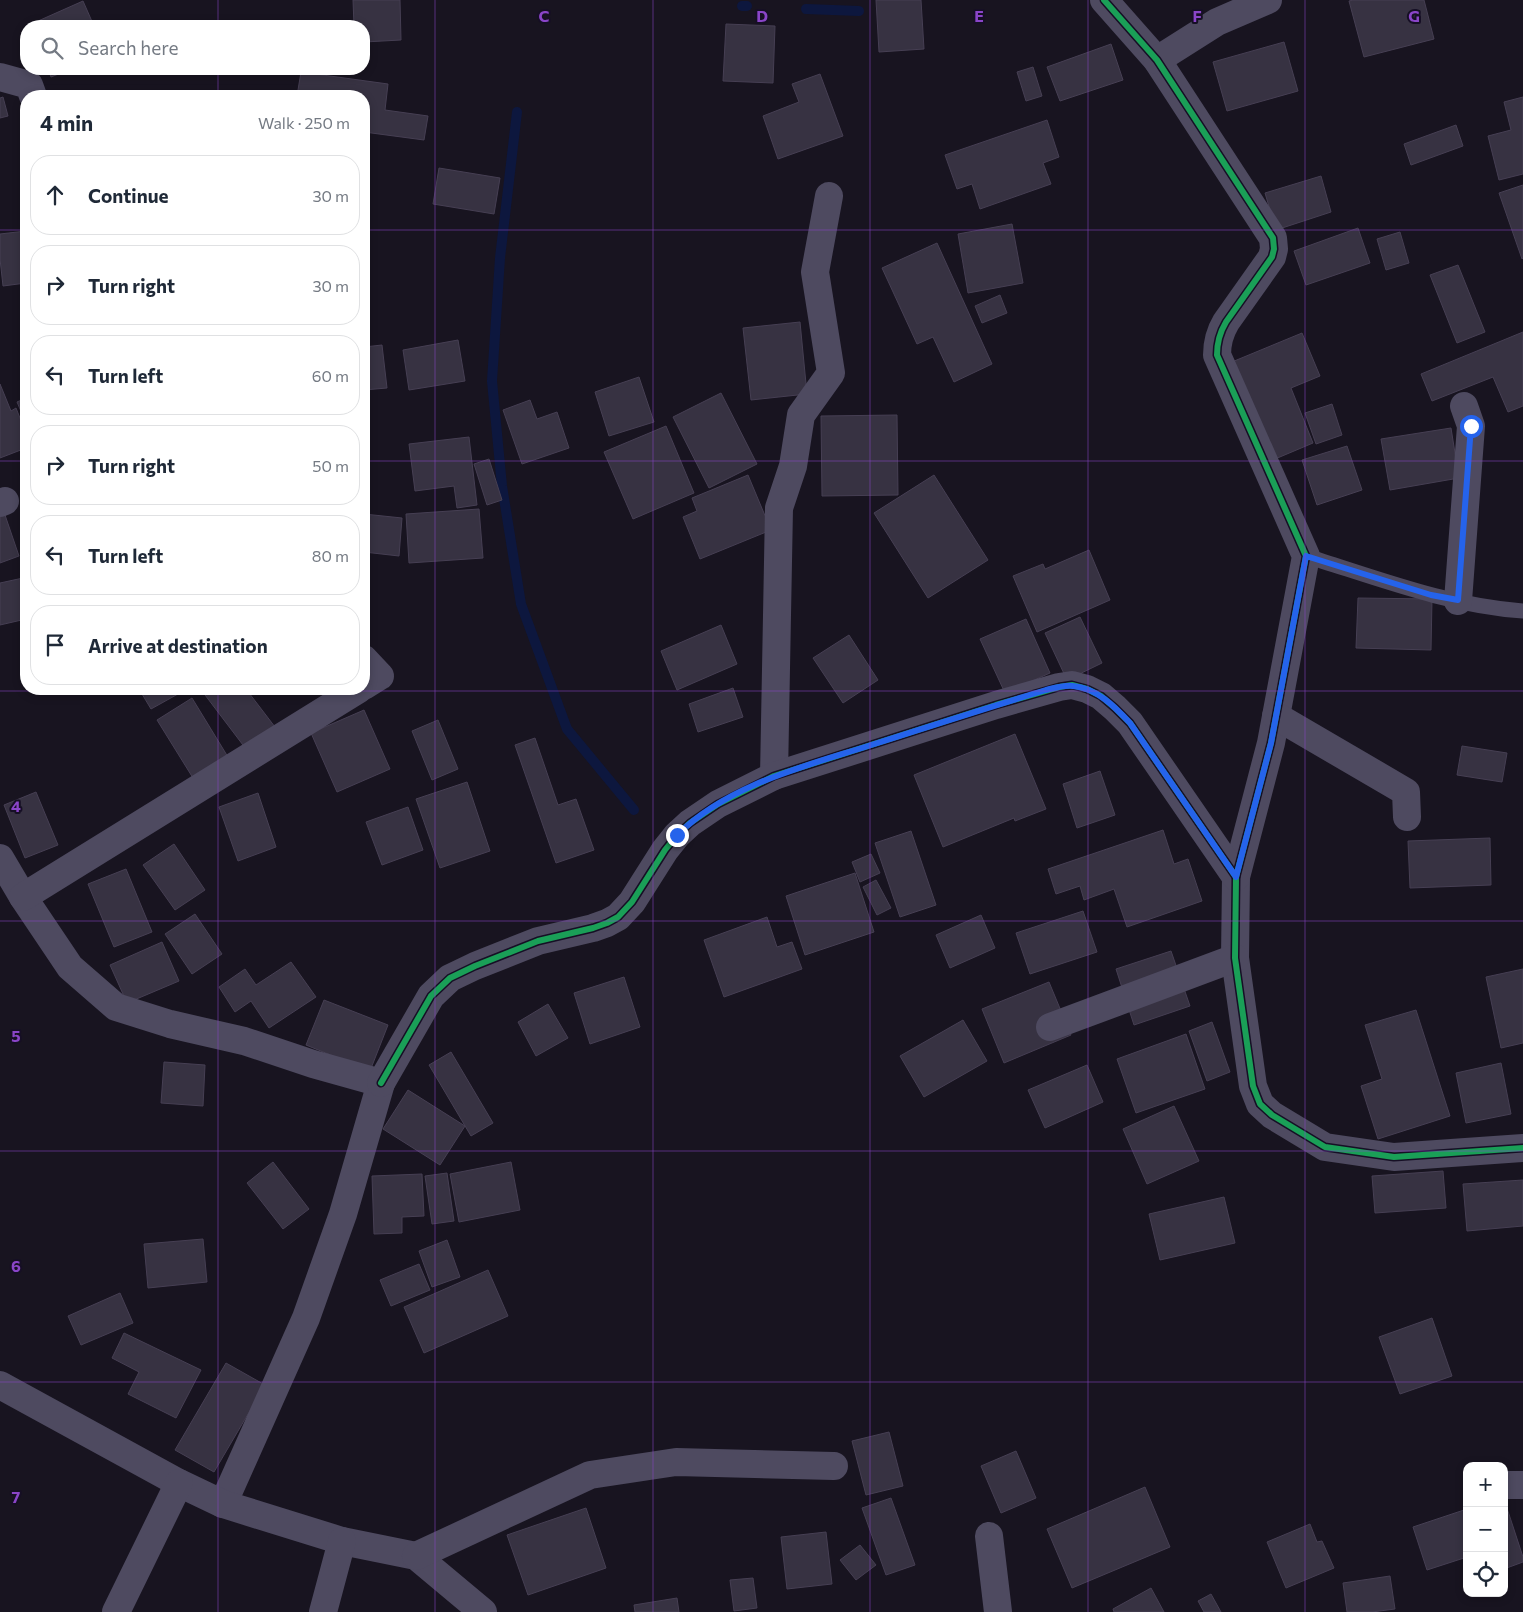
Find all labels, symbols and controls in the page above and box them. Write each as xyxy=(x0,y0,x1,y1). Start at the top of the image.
text: C xyxy=(539,6,550,25)
text: D xyxy=(756,6,768,25)
text: E xyxy=(974,6,984,25)
text: F xyxy=(1192,6,1202,25)
text: G xyxy=(1408,6,1420,25)
search box xyxy=(20,20,370,75)
icon: search xyxy=(38,34,66,62)
text: Search here xyxy=(78,36,178,59)
text: 4 min xyxy=(40,110,93,135)
text: Walk · 250 m xyxy=(258,113,350,132)
icon: ahead xyxy=(41,181,69,209)
text: Continue xyxy=(88,184,168,207)
text: 30 m xyxy=(312,186,349,205)
icon: right xyxy=(41,271,69,299)
text: Turn right xyxy=(88,274,175,297)
text: 30 m xyxy=(312,276,349,295)
icon: left xyxy=(41,361,69,389)
text: Turn left xyxy=(88,364,163,387)
text: 60 m xyxy=(312,366,349,385)
route start xyxy=(1460,415,1483,438)
icon: right xyxy=(41,451,69,479)
text: Turn right xyxy=(88,454,175,477)
text: 50 m xyxy=(312,456,349,475)
icon: left xyxy=(41,541,69,569)
text: Turn left xyxy=(88,544,163,567)
text: 80 m xyxy=(312,546,349,565)
icon: arrive xyxy=(41,631,69,659)
text: Arrive at destination xyxy=(88,634,268,657)
text: 4 xyxy=(11,796,21,815)
route end xyxy=(666,824,689,847)
text: 5 xyxy=(11,1026,21,1045)
text: 6 xyxy=(11,1256,21,1275)
map controls xyxy=(1463,1462,1508,1597)
button: + xyxy=(1463,1462,1508,1507)
text: 7 xyxy=(12,1487,21,1506)
button: − xyxy=(1463,1507,1508,1552)
button: locate xyxy=(1463,1552,1508,1597)

